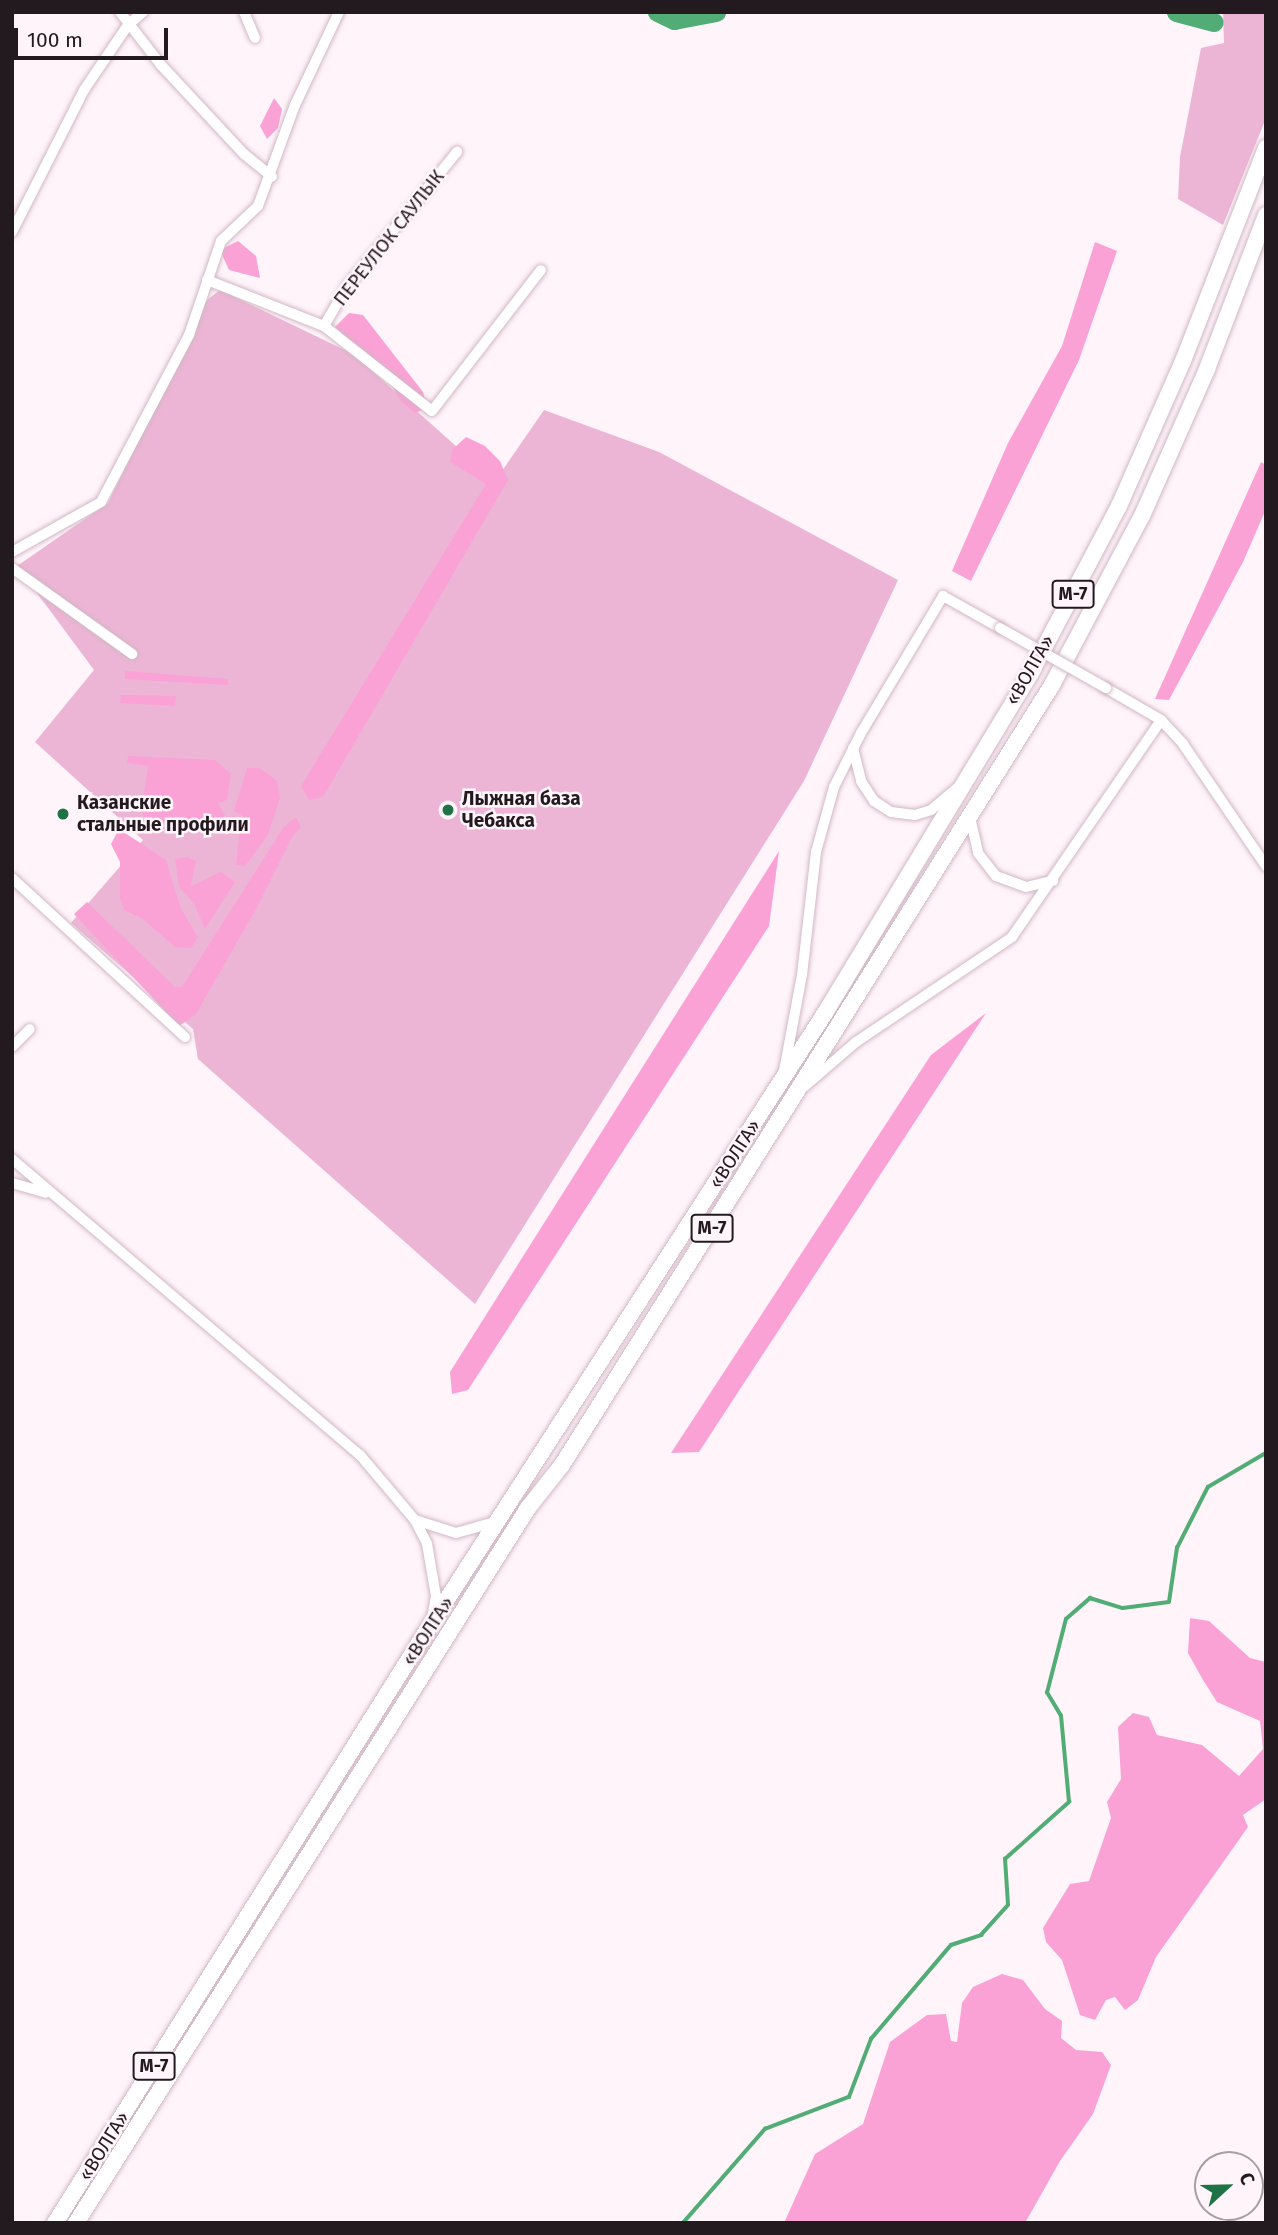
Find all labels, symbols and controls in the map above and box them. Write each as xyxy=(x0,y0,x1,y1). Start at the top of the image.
scale bar xyxy=(18,14,172,58)
text: 100 m xyxy=(27,27,83,53)
street label: ПЕРЕУЛОК САУЛЫК xyxy=(329,165,449,311)
road number: М-7 xyxy=(1050,580,1096,608)
street label: «ВОЛГА» xyxy=(1001,631,1059,709)
place label: Лыжная база Чебакса xyxy=(462,788,581,832)
place label: Казанские стальные профили xyxy=(77,792,249,836)
marker: Лыжная база Чебакса xyxy=(440,802,456,818)
marker: Казанские стальные профили xyxy=(55,806,71,822)
street label: «ВОЛГА» xyxy=(704,1115,766,1193)
road number: М-7 xyxy=(689,1213,735,1242)
street label: «ВОЛГА» xyxy=(397,1592,459,1670)
road number: М-7 xyxy=(131,2052,177,2080)
street label: «ВОЛГА» xyxy=(74,2107,134,2185)
north arrow xyxy=(1194,2151,1264,2221)
text: С xyxy=(1234,2169,1260,2188)

